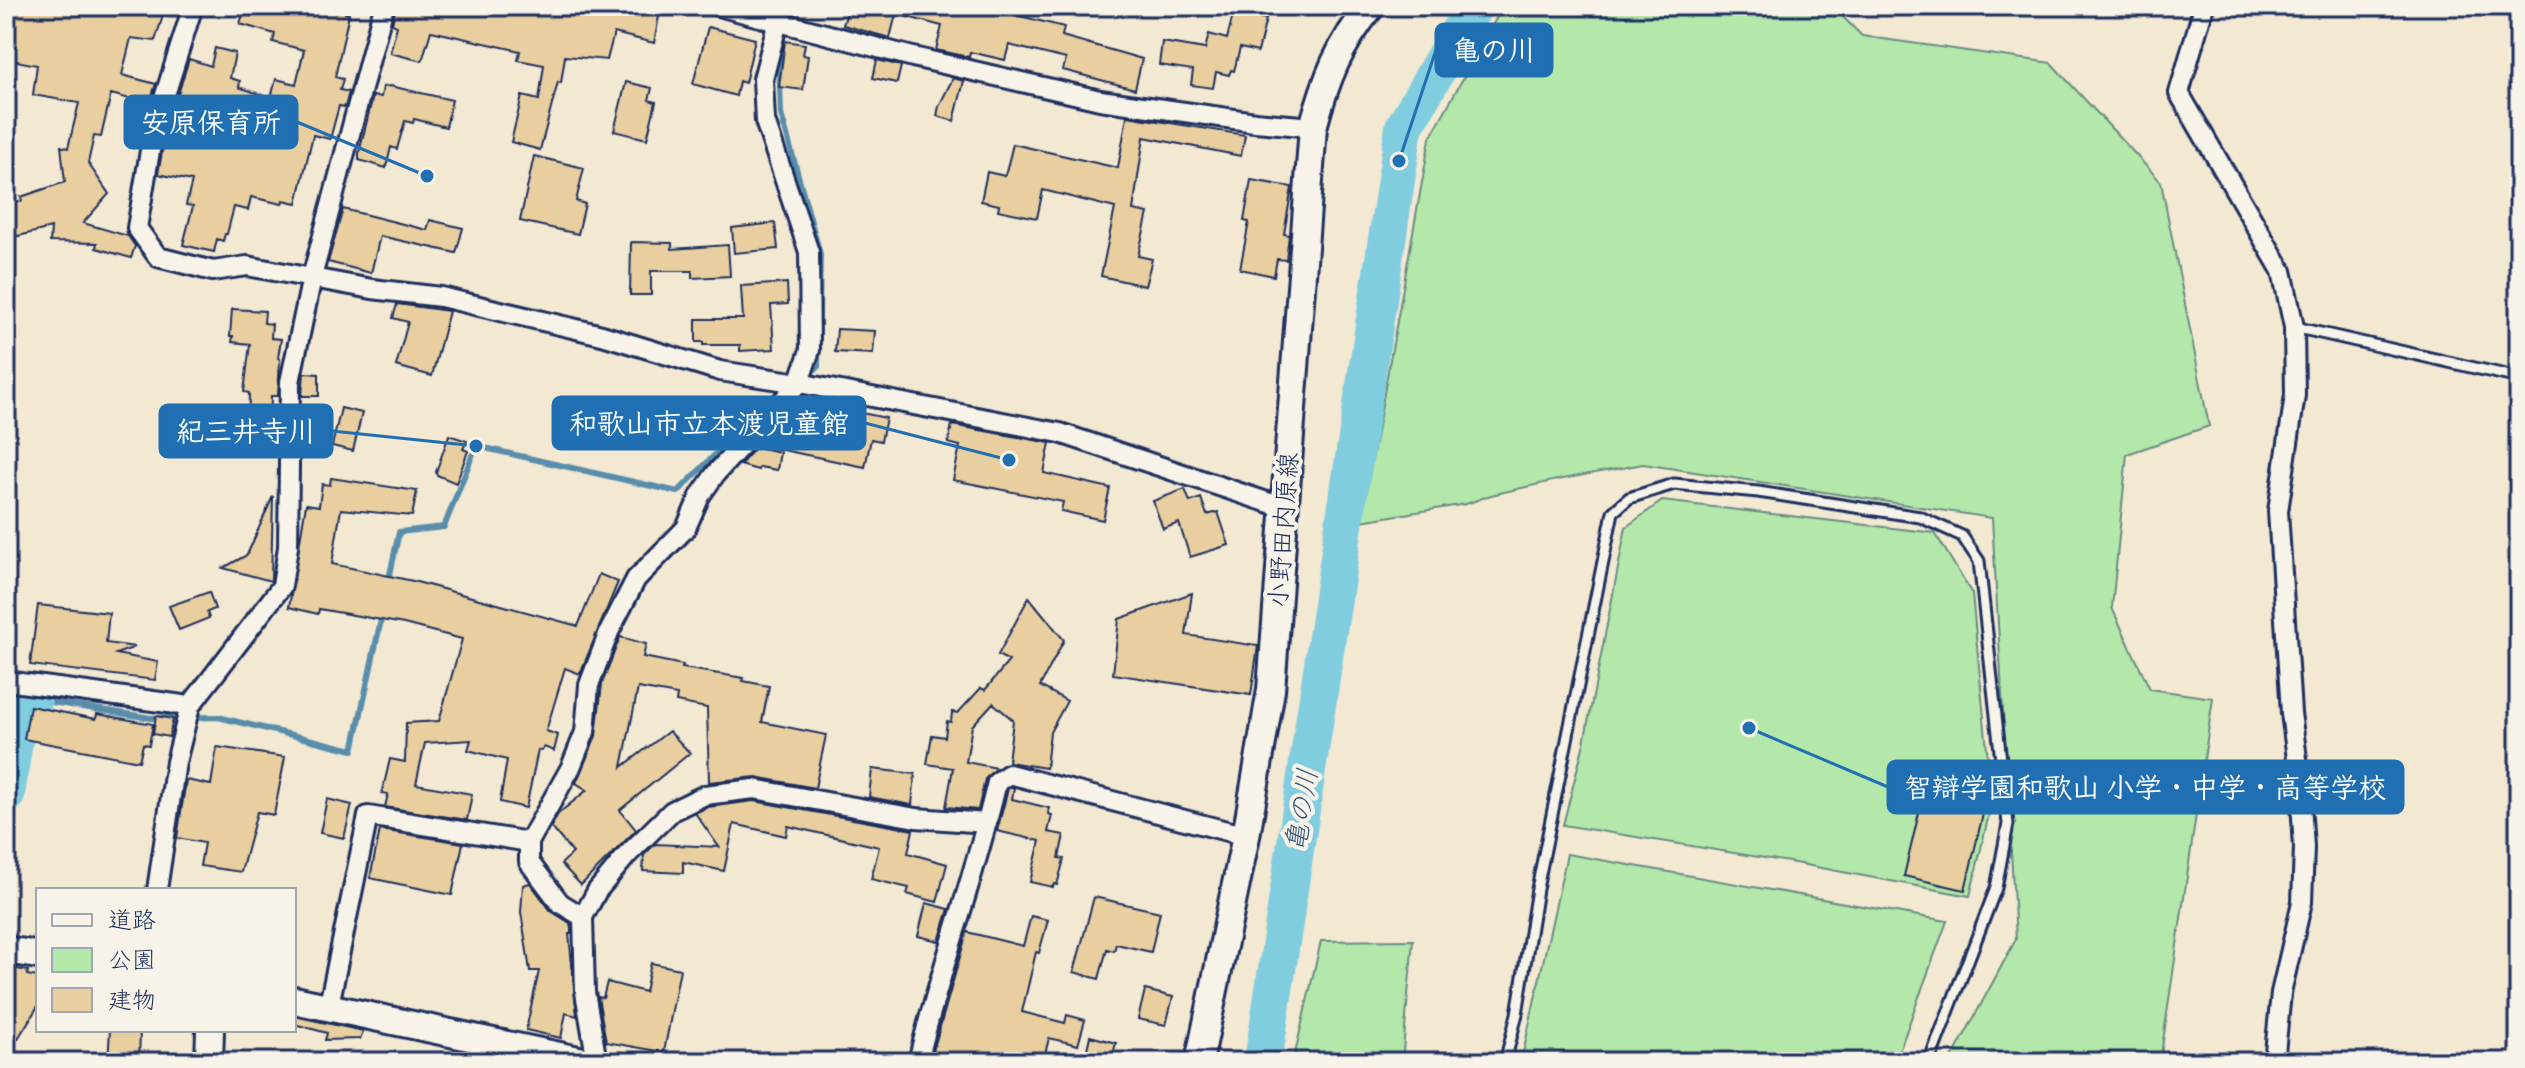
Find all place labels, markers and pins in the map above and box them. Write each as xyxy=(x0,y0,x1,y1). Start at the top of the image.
callout: 亀の川 xyxy=(1436,24,1552,76)
callout: 安原保育所 xyxy=(125,96,297,148)
callout: 和歌山市立本渡児童館 xyxy=(553,397,865,449)
callout: 紀三井寺川 xyxy=(160,405,332,457)
callout: 智辯学園和歌山 小学・中学・高等学校 xyxy=(1888,761,2403,813)

